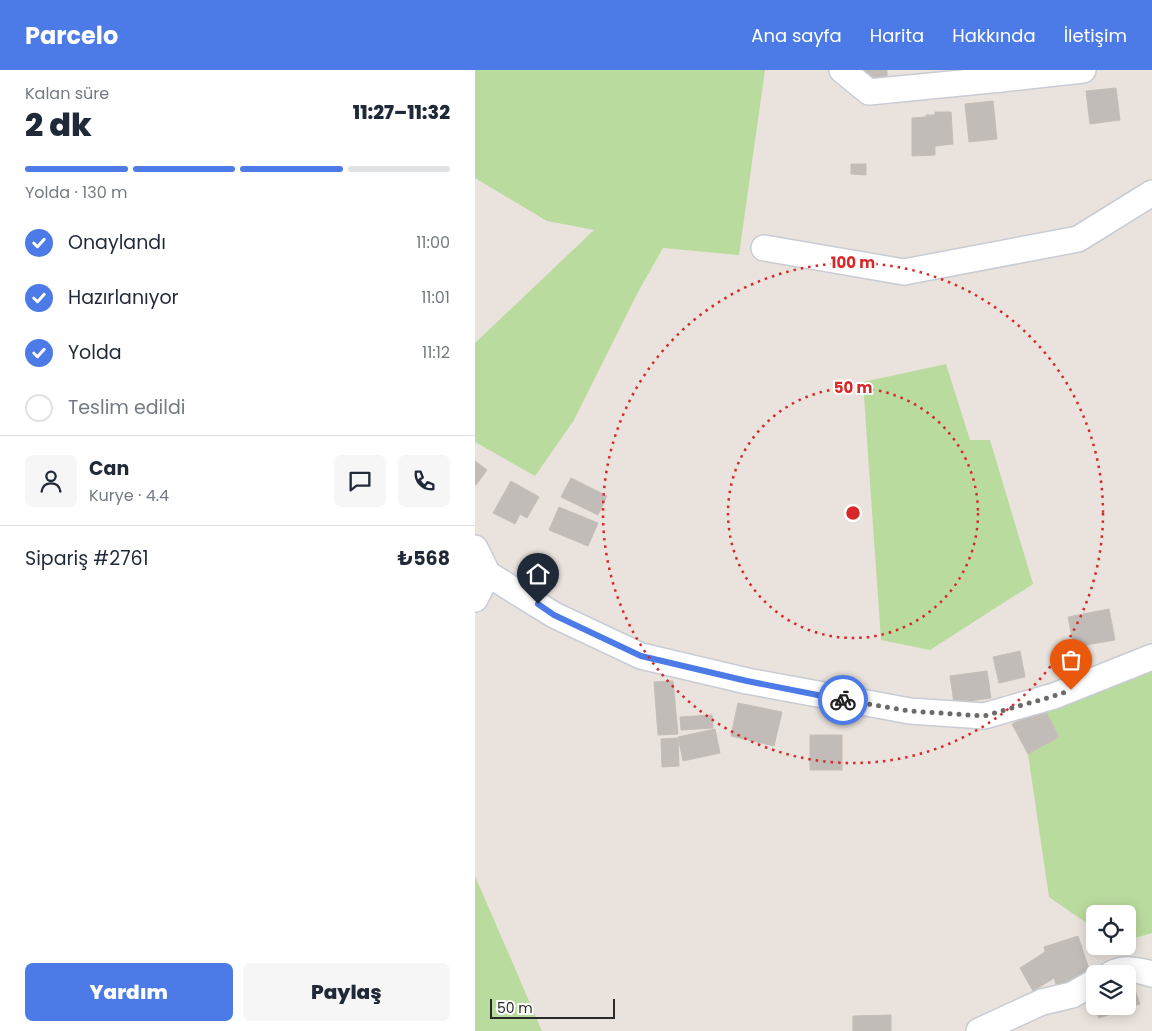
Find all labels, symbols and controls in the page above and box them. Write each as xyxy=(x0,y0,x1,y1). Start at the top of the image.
text: Parcelo xyxy=(25,19,118,52)
text: Ana sayfa xyxy=(751,23,842,48)
text: Harita xyxy=(870,23,924,48)
text: Hakkında xyxy=(952,23,1036,48)
text: İletişim xyxy=(1064,23,1127,48)
text: Kalan süre xyxy=(25,82,109,105)
text: 11:27–11:32 xyxy=(353,99,450,126)
text: 2 dk xyxy=(25,102,92,147)
text: Yolda · 130 m xyxy=(25,181,127,204)
icon: check xyxy=(25,229,53,257)
text: Onaylandı xyxy=(68,229,166,256)
text: 11:00 xyxy=(416,231,450,254)
text: 100 m xyxy=(831,252,875,273)
icon: check xyxy=(25,284,53,312)
text: Hazırlanıyor xyxy=(68,284,179,311)
text: 11:01 xyxy=(421,286,450,309)
icon: check xyxy=(25,339,53,367)
text: Yolda xyxy=(68,339,122,366)
text: 11:12 xyxy=(422,341,450,364)
text: 50 m xyxy=(834,377,872,398)
text: Teslim edildi xyxy=(68,394,185,421)
button: person xyxy=(25,455,77,507)
text: Can xyxy=(89,455,129,482)
button: chat xyxy=(334,455,386,507)
button: phone xyxy=(398,455,450,507)
text: Kurye · 4.4 xyxy=(89,484,169,507)
centre of rings xyxy=(844,504,862,522)
text: Sipariş #2761 xyxy=(25,545,149,572)
text: ₺568 xyxy=(397,545,450,572)
pin xyxy=(517,553,559,604)
icon: home xyxy=(524,560,552,588)
pin xyxy=(1050,639,1092,690)
icon: bag xyxy=(1057,646,1085,674)
courier xyxy=(818,675,868,725)
icon: bike xyxy=(829,686,857,714)
map controls xyxy=(1086,905,1136,1015)
button: locate xyxy=(1086,905,1136,955)
button: Yardım xyxy=(25,963,233,1021)
button: Paylaş xyxy=(243,963,450,1021)
button: layers xyxy=(1086,965,1136,1015)
scale bar xyxy=(490,996,615,1019)
text: 50 m xyxy=(497,998,533,1018)

